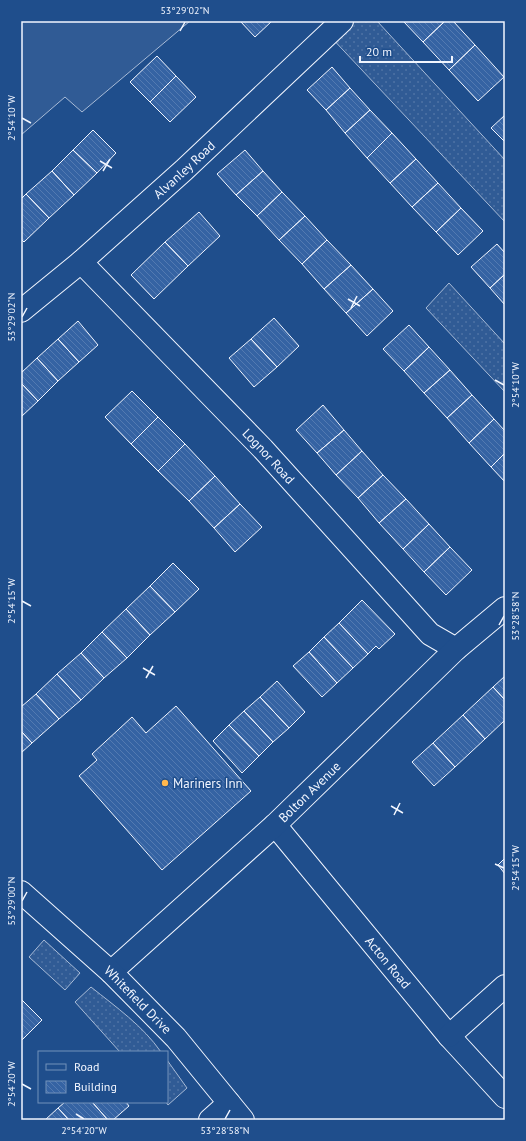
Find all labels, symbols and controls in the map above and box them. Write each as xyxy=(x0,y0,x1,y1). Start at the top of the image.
text: 53°29'02"N xyxy=(160,4,210,17)
scale bar xyxy=(360,38,452,64)
text: 20 m xyxy=(366,44,392,59)
text: 2°54'10"W xyxy=(5,94,18,141)
street label: Alvanley Road xyxy=(150,137,219,202)
text: 53°29'02"N xyxy=(5,292,18,342)
text: 2°54'10"W xyxy=(509,361,522,408)
street label: Lognor Road xyxy=(239,425,298,488)
text: 2°54'15"W xyxy=(5,577,18,624)
text: 53°28'58"N xyxy=(509,591,522,641)
street label: Bolton Avenue xyxy=(275,758,344,826)
place label: Mariners Inn xyxy=(173,775,243,792)
marker: Mariners Inn xyxy=(160,778,170,788)
text: 2°54'15"W xyxy=(509,844,522,891)
text: 53°29'00"N xyxy=(5,876,18,926)
street label: Acton Road xyxy=(361,933,414,992)
street label: Whitefield Drive xyxy=(100,962,175,1038)
legend xyxy=(38,1051,168,1103)
text: Road xyxy=(74,1059,99,1074)
text: 2°54'20"W xyxy=(5,1060,18,1107)
text: Building xyxy=(74,1079,117,1094)
text: 2°54'20"W xyxy=(61,1124,108,1137)
text: 53°28'58"N xyxy=(200,1124,250,1137)

